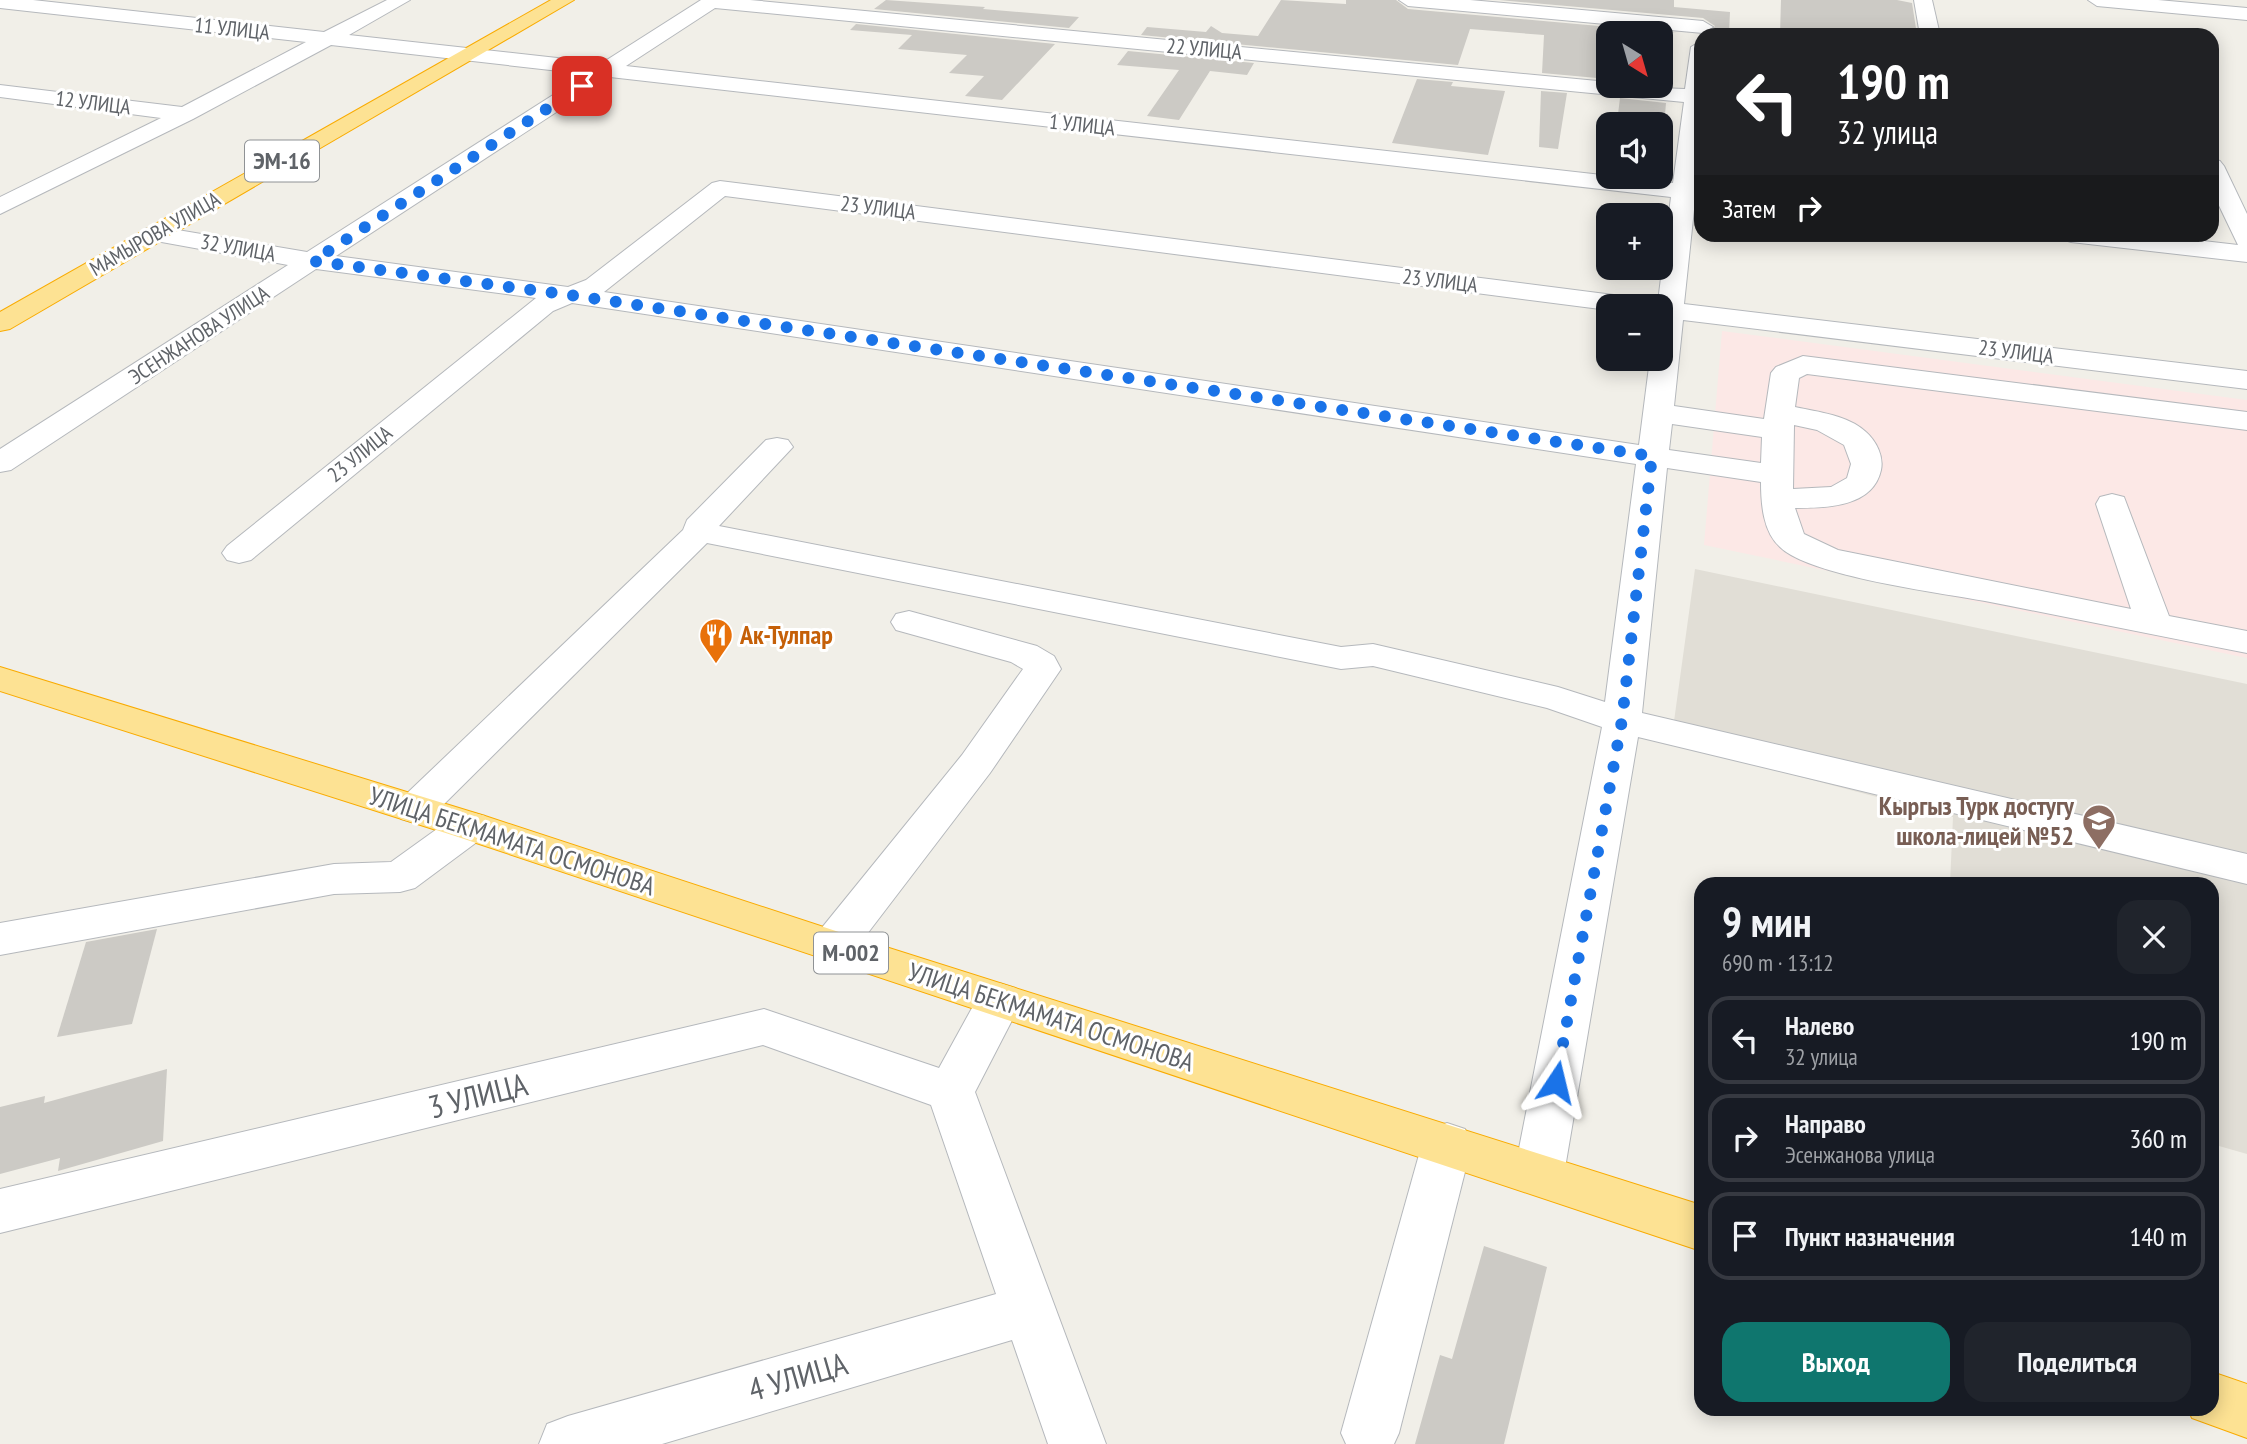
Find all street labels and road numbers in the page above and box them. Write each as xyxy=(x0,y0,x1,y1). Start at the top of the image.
street label: 11 УЛИЦА xyxy=(193,11,271,46)
street label: 22 УЛИЦА xyxy=(1165,32,1243,65)
street label: 12 УЛИЦА xyxy=(54,84,132,121)
street label: 1 УЛИЦА xyxy=(1048,108,1116,141)
road number: ЭМ-16 xyxy=(245,140,319,182)
street label: МАМЫРОВА УЛИЦА xyxy=(85,185,225,282)
street label: 23 УЛИЦА xyxy=(839,189,917,226)
street label: 32 УЛИЦА xyxy=(199,228,278,267)
street label: 23 УЛИЦА xyxy=(1401,262,1479,299)
street label: ЭСЕНЖАНОВА УЛИЦА xyxy=(123,279,274,390)
street label: 23 УЛИЦА xyxy=(1977,333,2055,370)
street label: 23 УЛИЦА xyxy=(322,419,398,488)
street label: УЛИЦА БЕКМАМАТА ОСМОНОВА xyxy=(365,779,660,903)
road number: M-002 xyxy=(814,932,888,973)
street label: УЛИЦА БЕКМАМАТА ОСМОНОВА xyxy=(904,955,1199,1079)
street label: 3 УЛИЦА xyxy=(424,1062,532,1128)
street label: 4 УЛИЦА xyxy=(743,1342,852,1410)

